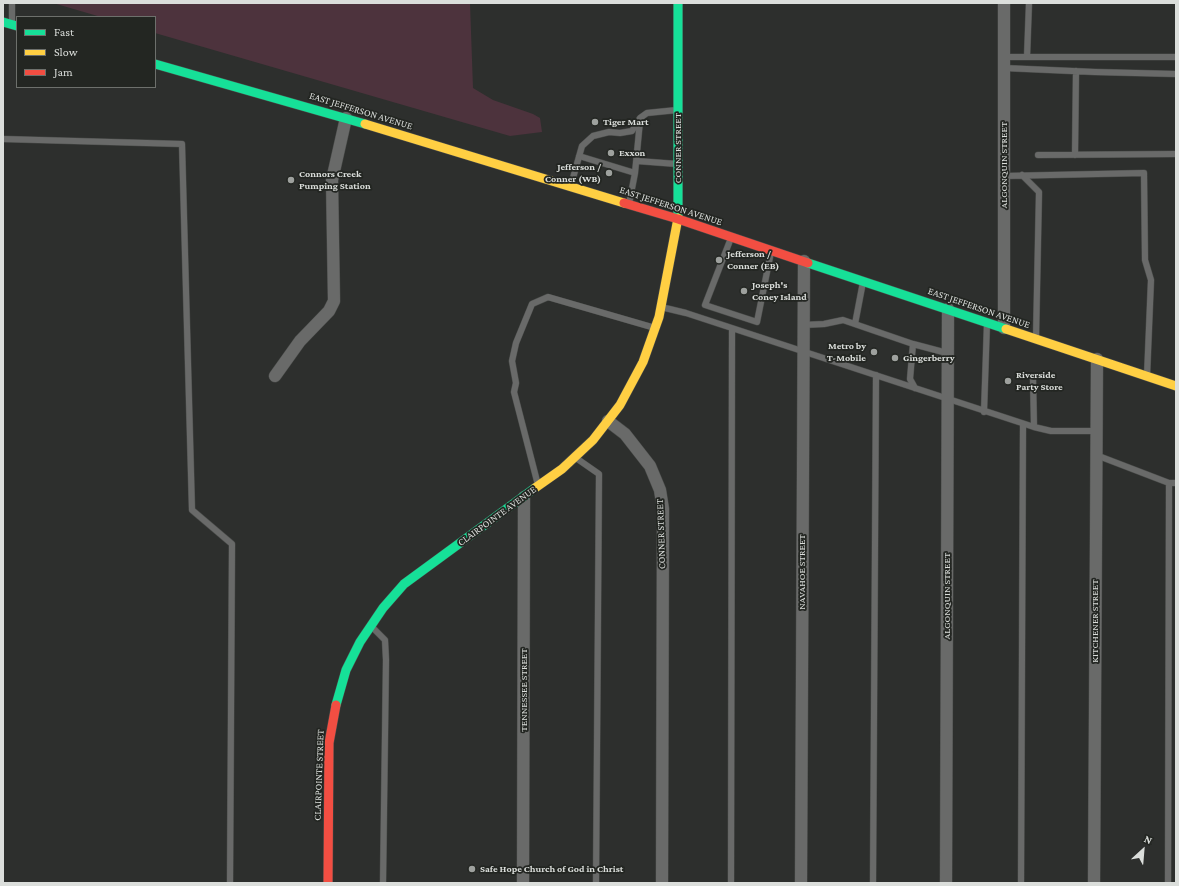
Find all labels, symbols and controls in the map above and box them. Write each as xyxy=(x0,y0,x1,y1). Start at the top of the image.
legend xyxy=(16,16,156,88)
text: Fast xyxy=(54,25,74,39)
text: Slow xyxy=(54,45,78,59)
text: Jam xyxy=(54,65,73,79)
street label: EAST JEFFERSON AVENUE xyxy=(308,90,414,132)
street label: CONNER STREET xyxy=(672,113,684,183)
place label: Tiger Mart xyxy=(603,116,649,128)
marker: Tiger Mart xyxy=(590,117,600,127)
street label: ALGONQUIN STREET xyxy=(998,122,1010,208)
place label: Exxon xyxy=(619,147,645,159)
marker: Exxon xyxy=(606,148,616,158)
place label: Jefferson / Conner (WB) xyxy=(545,161,601,184)
place label: Connors Creek Pumping Station xyxy=(299,168,371,192)
marker: Jefferson / Conner (WB) xyxy=(604,168,614,178)
marker: Connors Creek Pumping Station xyxy=(286,175,296,185)
street label: EAST JEFFERSON AVENUE xyxy=(618,184,724,228)
place label: Jefferson / Conner (EB) xyxy=(727,248,779,272)
marker: Jefferson / Conner (EB) xyxy=(714,255,724,265)
place label: Joseph's Coney Island xyxy=(752,279,807,302)
street label: EAST JEFFERSON AVENUE xyxy=(926,285,1032,331)
marker: Joseph's Coney Island xyxy=(739,286,749,296)
place label: Metro by T-Mobile xyxy=(827,340,866,364)
marker: Metro by T-Mobile xyxy=(869,347,879,357)
place label: Gingerberry xyxy=(903,352,955,364)
marker: Gingerberry xyxy=(890,353,900,363)
place label: Riverside Party Store xyxy=(1016,369,1063,392)
marker: Riverside Party Store xyxy=(1003,376,1013,386)
street label: CLAIRPOINTE AVENUE xyxy=(455,483,539,549)
street label: CONNER STREET xyxy=(654,499,668,569)
street label: NAVAHOE STREET xyxy=(796,534,808,610)
street label: ALGONQUIN STREET xyxy=(941,553,953,639)
street label: KITCHENER STREET xyxy=(1089,579,1101,663)
street label: TENNESSEE STREET xyxy=(518,648,530,732)
street label: CLAIRPOINTE STREET xyxy=(311,729,327,821)
north arrow xyxy=(1123,830,1163,870)
text: N xyxy=(1142,832,1154,846)
place label: Safe Hope Church of God in Christ xyxy=(480,863,623,875)
marker: Safe Hope Church of God in Christ xyxy=(467,864,477,874)

